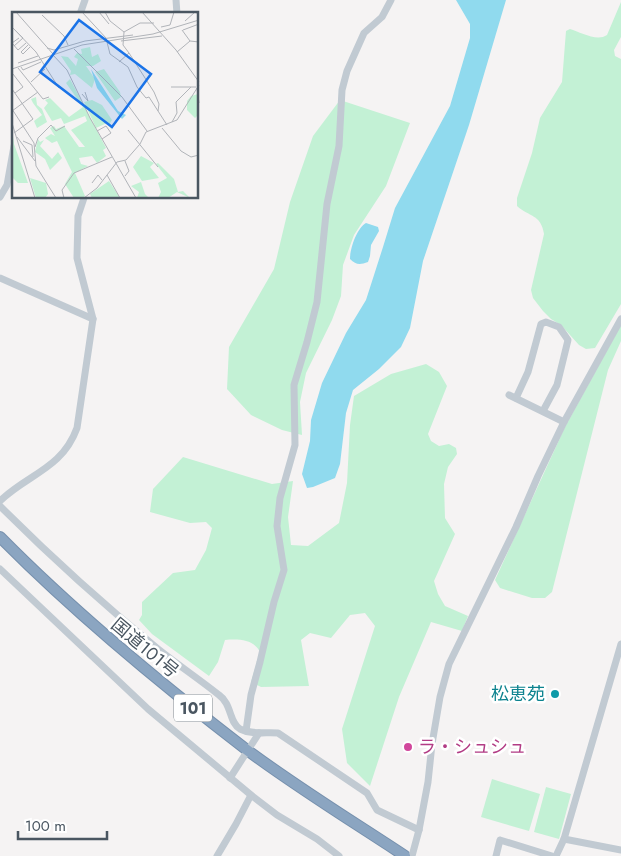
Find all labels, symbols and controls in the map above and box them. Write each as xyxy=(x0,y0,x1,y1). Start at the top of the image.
inset map xyxy=(12,12,199,199)
street label: 国道101号 xyxy=(106,612,184,684)
place label: 松恵苑 xyxy=(491,681,545,707)
marker: 松恵苑 xyxy=(549,688,561,700)
road number: 101 xyxy=(174,694,212,721)
place label: ラ・シュシュ xyxy=(418,734,526,760)
marker: ラ・シュシュ xyxy=(402,741,414,753)
scale bar xyxy=(18,808,106,840)
text: 100 m xyxy=(25,815,66,837)

